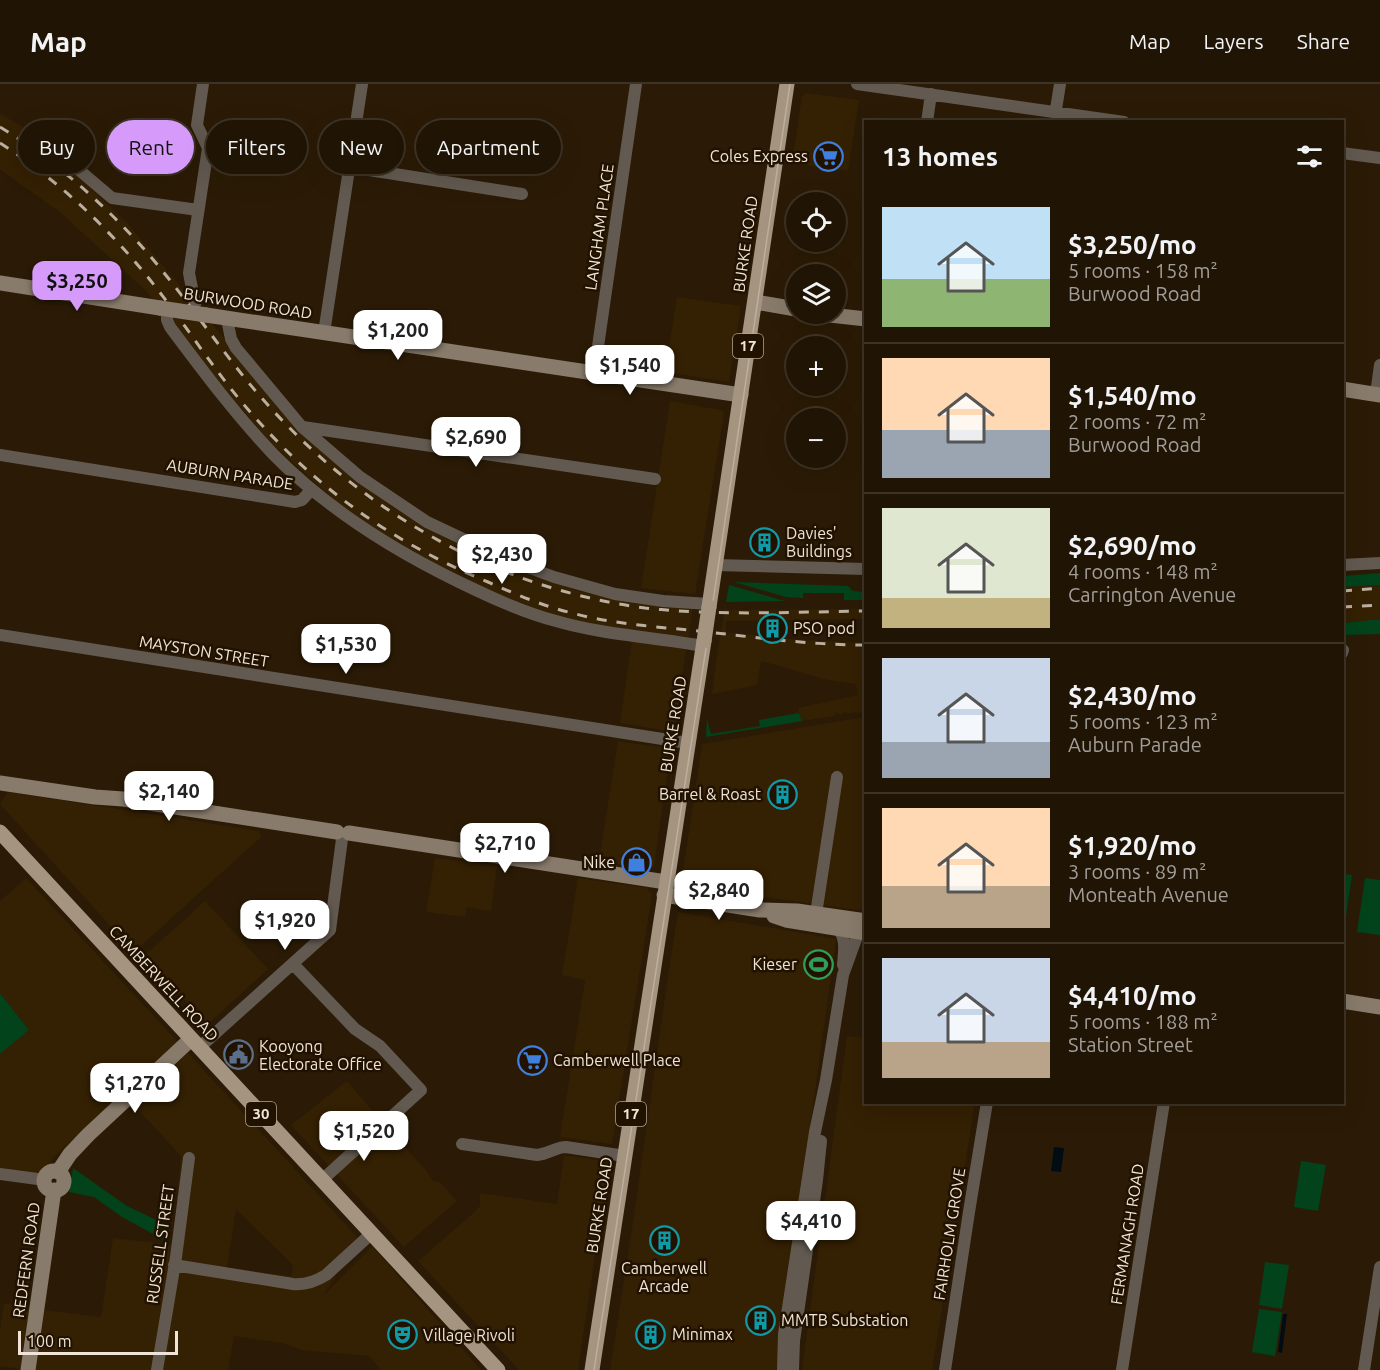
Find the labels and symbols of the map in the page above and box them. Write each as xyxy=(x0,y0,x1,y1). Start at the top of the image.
supermarket icon: Coles Express xyxy=(813,140,845,172)
place label: Coles Express xyxy=(710,147,808,165)
street label: LANGHAM PLACE xyxy=(581,163,617,291)
street label: BURKE ROAD xyxy=(729,195,761,293)
pin: $3,250 xyxy=(28,261,126,312)
street label: BURWOOD ROAD xyxy=(183,284,313,322)
pin: $1,200 xyxy=(349,310,447,361)
road number: 17 xyxy=(733,334,763,358)
pin: $1,540 xyxy=(581,345,679,396)
pin: $2,690 xyxy=(427,417,525,468)
street label: AUBURN PARADE xyxy=(165,455,295,493)
place label: Davies' Buildings xyxy=(786,524,852,560)
building icon: Davies' Buildings xyxy=(749,526,781,558)
pin: $2,430 xyxy=(453,534,551,585)
building icon: PSO pod xyxy=(756,612,788,644)
place label: PSO pod xyxy=(793,619,855,637)
pin: $1,530 xyxy=(297,624,395,675)
street label: MAYSTON STREET xyxy=(138,632,270,670)
street label: BURKE ROAD xyxy=(656,675,690,773)
pin: $2,140 xyxy=(120,771,218,822)
building icon: Barrel & Roast xyxy=(766,778,798,810)
place label: Barrel & Roast xyxy=(659,785,762,803)
pin: $2,710 xyxy=(456,823,554,874)
shop icon: Nike xyxy=(620,846,652,878)
place label: Nike xyxy=(583,853,615,871)
pin: $2,840 xyxy=(670,870,768,921)
pin: $1,920 xyxy=(236,900,334,951)
street label: CAMBERWELL ROAD xyxy=(106,922,222,1044)
sports icon: Kieser xyxy=(802,948,834,980)
place label: Kieser xyxy=(752,955,797,973)
place label: Kooyong Electorate Office xyxy=(259,1037,382,1073)
public building icon: Kooyong Electorate Office xyxy=(222,1039,254,1071)
supermarket icon: Camberwell Place xyxy=(516,1044,548,1076)
place label: Camberwell Place xyxy=(553,1051,681,1069)
pin: $1,270 xyxy=(86,1063,184,1114)
road number: 30 xyxy=(246,1102,276,1126)
road number: 17 xyxy=(616,1102,646,1126)
pin: $1,520 xyxy=(315,1111,413,1162)
street label: BURKE ROAD xyxy=(582,1156,616,1254)
street label: FERMANAGH ROAD xyxy=(1107,1162,1147,1306)
street label: FAIRHOLM GROVE xyxy=(930,1167,968,1301)
street label: RUSSELL STREET xyxy=(143,1183,177,1305)
street label: REDFERN ROAD xyxy=(9,1201,43,1319)
pin: $4,410 xyxy=(762,1201,860,1252)
building icon: Camberwell Arcade xyxy=(648,1224,680,1256)
place label: Camberwell Arcade xyxy=(621,1259,707,1295)
building icon: MMTB Substation xyxy=(744,1304,776,1336)
place label: MMTB Substation xyxy=(781,1311,909,1329)
building icon: Minimax xyxy=(635,1318,667,1350)
theatre icon: Village Rivoli xyxy=(386,1319,418,1351)
place label: Minimax xyxy=(672,1325,733,1343)
place label: Village Rivoli xyxy=(423,1326,515,1344)
scale bar xyxy=(18,1328,178,1356)

